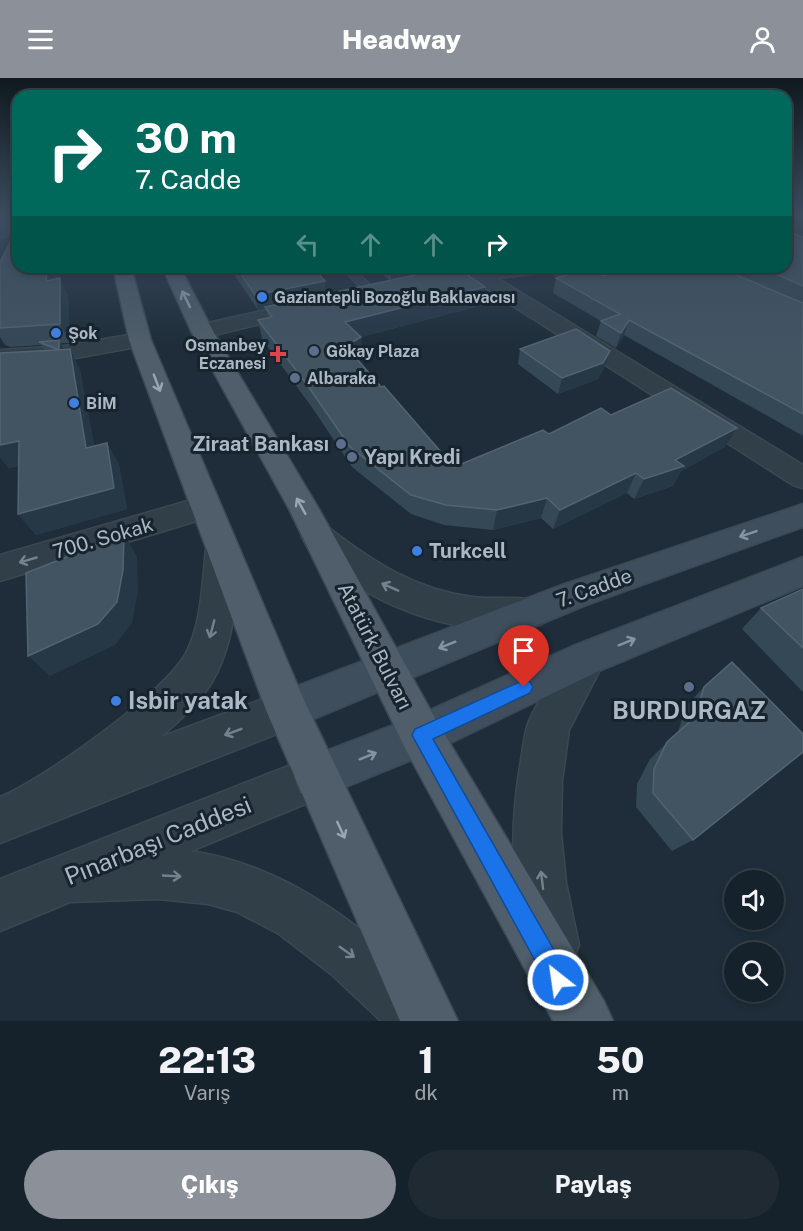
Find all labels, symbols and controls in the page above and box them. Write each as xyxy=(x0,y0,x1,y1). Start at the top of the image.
icon: menu xyxy=(24,23,57,56)
text: Headway xyxy=(342,23,461,55)
icon: person xyxy=(746,23,779,56)
text: 30 m xyxy=(135,113,237,162)
icon: right xyxy=(36,114,114,192)
text: 7. Cadde xyxy=(135,163,241,195)
icon: left xyxy=(291,228,324,261)
icon: ahead xyxy=(354,228,387,261)
icon: ahead xyxy=(417,228,450,261)
icon: right xyxy=(480,228,513,261)
place label: Gaziantepli Bozoğlu Baklavacısı xyxy=(274,288,515,307)
one-way arrow xyxy=(179,290,191,308)
marker: Gaziantepli Bozoğlu Baklavacısı xyxy=(255,290,269,304)
place label: Şok xyxy=(68,324,97,343)
marker: Şok xyxy=(49,326,63,340)
place label: Osmanbey Eczanesi xyxy=(185,336,266,373)
place label: Gökay Plaza xyxy=(326,342,419,361)
marker: Gökay Plaza xyxy=(307,344,321,358)
marker: Osmanbey Eczanesi xyxy=(271,347,285,361)
place label: Albaraka xyxy=(307,369,376,388)
marker: Albaraka xyxy=(288,371,302,385)
one-way arrow xyxy=(152,373,163,392)
place label: BİM xyxy=(86,393,117,413)
marker: BİM xyxy=(67,396,81,410)
place label: Ziraat Bankası xyxy=(192,432,329,456)
marker: Ziraat Bankası xyxy=(334,437,348,451)
place label: Yapı Kredi xyxy=(364,445,461,469)
marker: Yapı Kredi xyxy=(345,450,359,464)
one-way arrow xyxy=(295,497,307,514)
street label: 700. Sokak xyxy=(50,512,156,564)
one-way arrow xyxy=(739,530,758,541)
place label: Turkcell xyxy=(429,539,507,563)
marker: Turkcell xyxy=(410,544,424,558)
one-way arrow xyxy=(19,555,38,566)
street label: 7. Cadde xyxy=(553,563,635,613)
street label: Atatürk Bulvarı xyxy=(333,579,417,713)
one-way arrow xyxy=(382,580,400,592)
one-way arrow xyxy=(205,619,217,638)
pin xyxy=(498,625,549,687)
icon: arrive xyxy=(507,634,540,667)
one-way arrow xyxy=(617,636,636,647)
one-way arrow xyxy=(438,640,456,651)
marker: BURDURGAZ xyxy=(682,680,696,694)
place label: Isbir yatak xyxy=(128,686,248,714)
marker: Isbir yatak xyxy=(109,694,123,708)
place label: BURDURGAZ xyxy=(612,696,766,724)
one-way arrow xyxy=(224,727,243,738)
one-way arrow xyxy=(359,750,377,761)
street label: Pınarbaşı Caddesi xyxy=(60,790,255,890)
one-way arrow xyxy=(335,821,347,839)
map controls xyxy=(724,870,784,1002)
button: sound xyxy=(724,870,784,930)
one-way arrow xyxy=(161,871,181,882)
one-way arrow xyxy=(536,871,547,891)
button: search xyxy=(724,942,784,1002)
one-way arrow xyxy=(338,946,355,958)
position arrow xyxy=(526,948,590,1012)
text: 22:13 xyxy=(158,1039,256,1081)
text: 1 xyxy=(418,1039,434,1081)
text: 50 xyxy=(596,1039,645,1081)
text: Varış xyxy=(184,1081,230,1105)
text: dk xyxy=(414,1081,438,1105)
text: m xyxy=(612,1081,629,1105)
button: Çıkış xyxy=(24,1150,396,1219)
button: Paylaş xyxy=(408,1150,779,1219)

